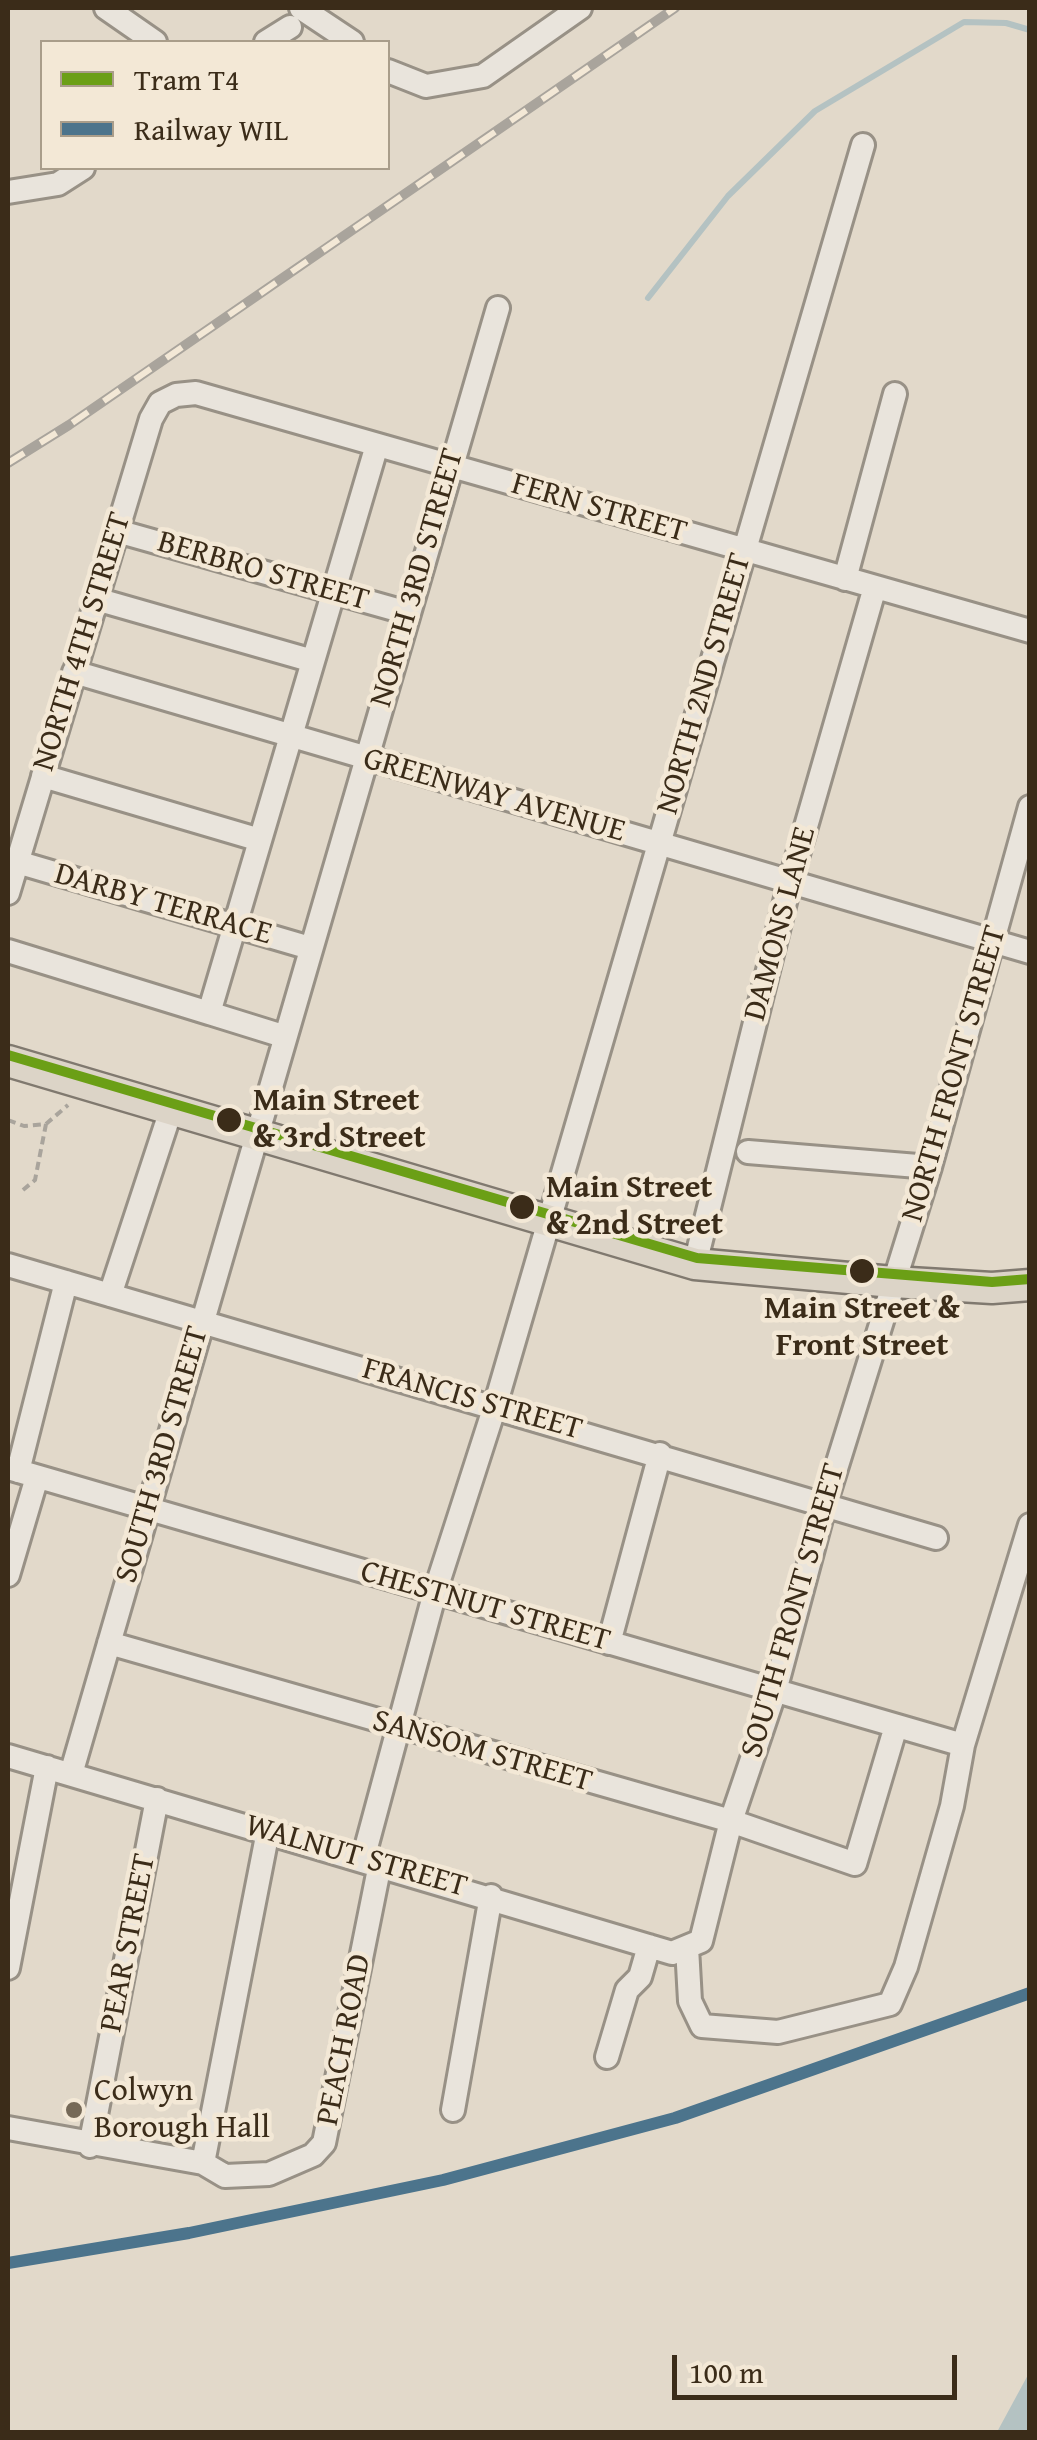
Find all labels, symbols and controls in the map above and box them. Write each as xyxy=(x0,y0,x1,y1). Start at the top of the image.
legend xyxy=(40,40,390,170)
text: Tram T4 xyxy=(134,57,239,101)
text: Railway WIL xyxy=(134,107,288,151)
street label: NORTH 3RD STREET xyxy=(363,444,473,712)
street label: FERN STREET xyxy=(507,466,691,552)
street label: NORTH 4TH STREET xyxy=(25,508,141,776)
street label: BERBRO STREET xyxy=(153,523,373,621)
street label: NORTH 2ND STREET xyxy=(649,549,761,819)
street label: GREENWAY AVENUE xyxy=(359,740,629,852)
street label: DAMONS LANE xyxy=(737,823,825,1025)
street label: DARBY TERRACE xyxy=(50,856,276,954)
street label: NORTH FRONT STREET xyxy=(894,922,1016,1226)
place label: Main Street & 3rd Street xyxy=(253,1083,426,1158)
marker: Main Street & 3rd Street xyxy=(214,1105,244,1135)
place label: Main Street & 2nd Street xyxy=(546,1170,723,1245)
marker: Main Street & 2nd Street xyxy=(507,1192,537,1222)
marker: Main Street & Front Street xyxy=(847,1256,877,1286)
place label: Main Street & Front Street xyxy=(764,1291,960,1366)
street label: SOUTH 3RD STREET xyxy=(108,1322,218,1588)
street label: FRANCIS STREET xyxy=(358,1350,586,1450)
street label: SOUTH FRONT STREET xyxy=(734,1460,854,1762)
street label: CHESTNUT STREET xyxy=(356,1553,614,1661)
street label: SANSOM STREET xyxy=(368,1702,596,1802)
street label: WALNUT STREET xyxy=(241,1807,471,1907)
street label: PEAR STREET xyxy=(93,1851,165,2035)
street label: PEACH ROAD xyxy=(310,1951,380,2129)
place label: Colwyn Borough Hall xyxy=(94,2073,270,2148)
marker: Colwyn Borough Hall xyxy=(63,2099,85,2121)
scale bar xyxy=(677,2335,962,2397)
text: 100 m xyxy=(689,2350,763,2394)

